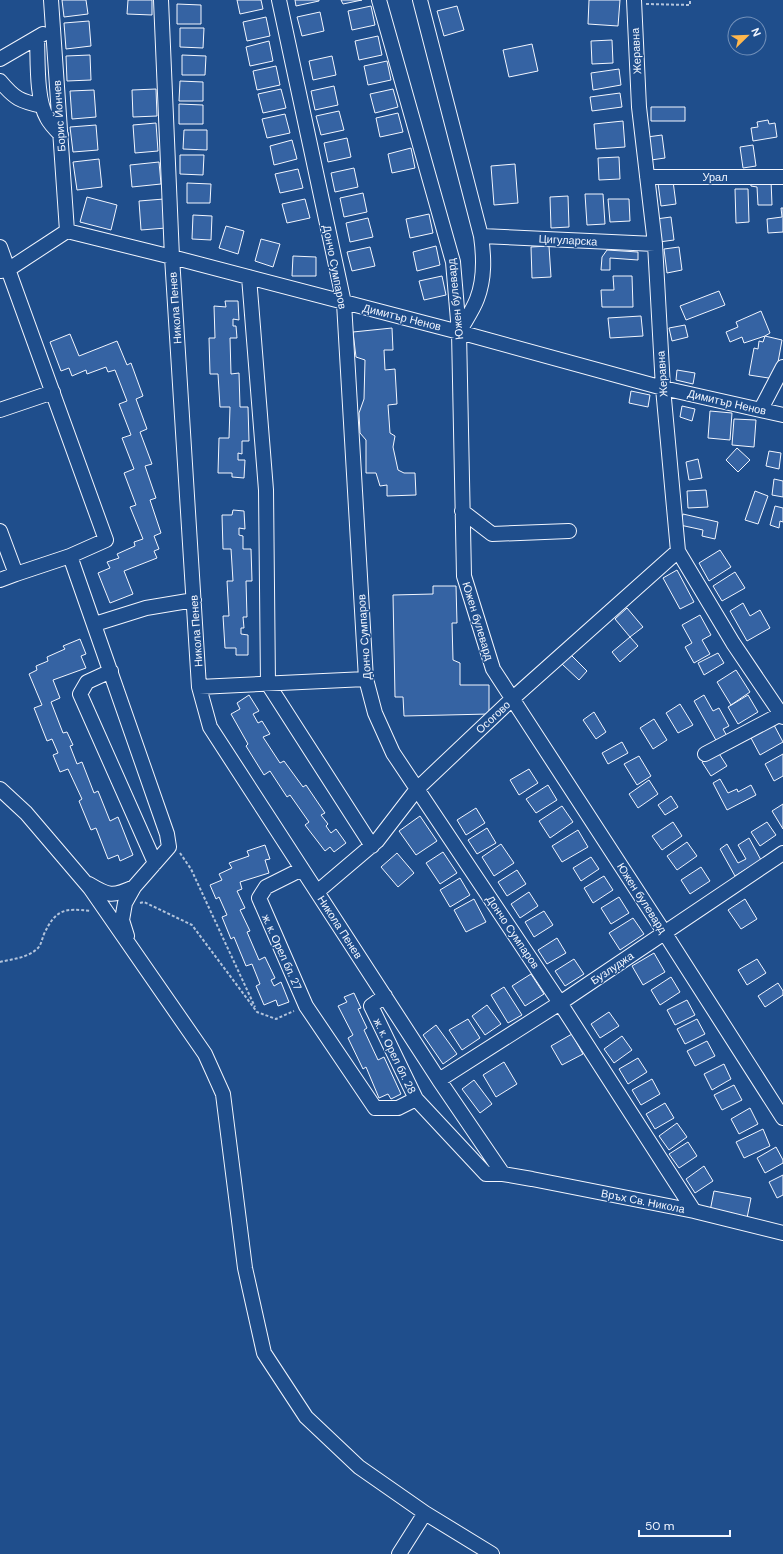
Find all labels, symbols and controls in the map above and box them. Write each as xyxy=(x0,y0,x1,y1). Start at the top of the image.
north arrow xyxy=(727,16,767,56)
text: N xyxy=(748,26,764,39)
street label: Жеравна xyxy=(628,27,644,75)
street label: Борис Йончев xyxy=(50,80,68,152)
street label: Урал xyxy=(702,170,728,184)
street label: Дончо Сумпаров xyxy=(320,224,350,310)
street label: Цигуларска xyxy=(538,231,599,249)
street label: Южен булевард xyxy=(444,257,466,340)
street label: Никола Пенев xyxy=(165,271,185,345)
street label: Димитър Ненов xyxy=(361,300,443,334)
street label: Жеравна xyxy=(653,349,671,398)
street label: Димитър Ненов xyxy=(686,386,768,418)
street label: Южен булевард xyxy=(459,580,497,663)
street label: Никола Пенев xyxy=(186,594,206,668)
street label: Дончо Сумпаров xyxy=(354,594,374,680)
street label: Осогово xyxy=(473,698,513,736)
street label: Южен булевард xyxy=(614,860,670,936)
street label: Никола Пенев xyxy=(314,893,366,961)
street label: Дончо Сумпаров xyxy=(483,893,543,972)
street label: ж. к. Орел бл. 27 xyxy=(259,912,305,992)
street label: Бузлуджа xyxy=(588,948,637,987)
street label: ж. к. Орел бл. 28 xyxy=(371,1016,419,1096)
street label: Връх Св. Никола xyxy=(600,1186,687,1216)
scale bar xyxy=(639,1512,730,1538)
text: 50 m xyxy=(645,1518,674,1534)

